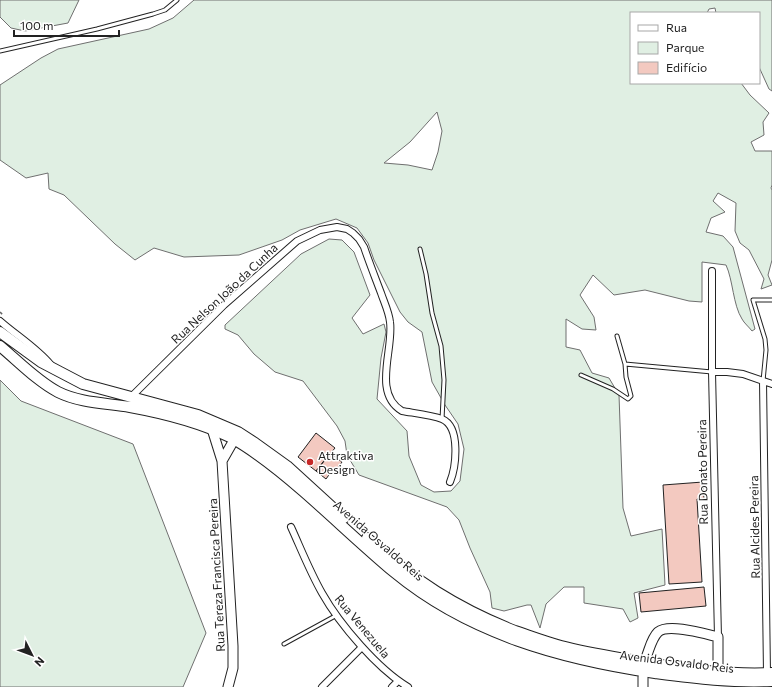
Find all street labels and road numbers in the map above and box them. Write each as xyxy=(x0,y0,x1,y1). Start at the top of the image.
street label: Rua Nelson João da Cunha xyxy=(168,240,281,347)
street label: Rua Donato Pereira xyxy=(694,419,710,525)
street label: Rua Alcides Pereira xyxy=(746,475,762,579)
street label: Avenida Osvaldo Reis xyxy=(331,497,427,583)
street label: Rua Tereza Francisca Pereira xyxy=(205,498,227,652)
street label: Rua Venezuela xyxy=(332,591,394,661)
street label: Avenida Osvaldo Reis xyxy=(619,647,735,675)

